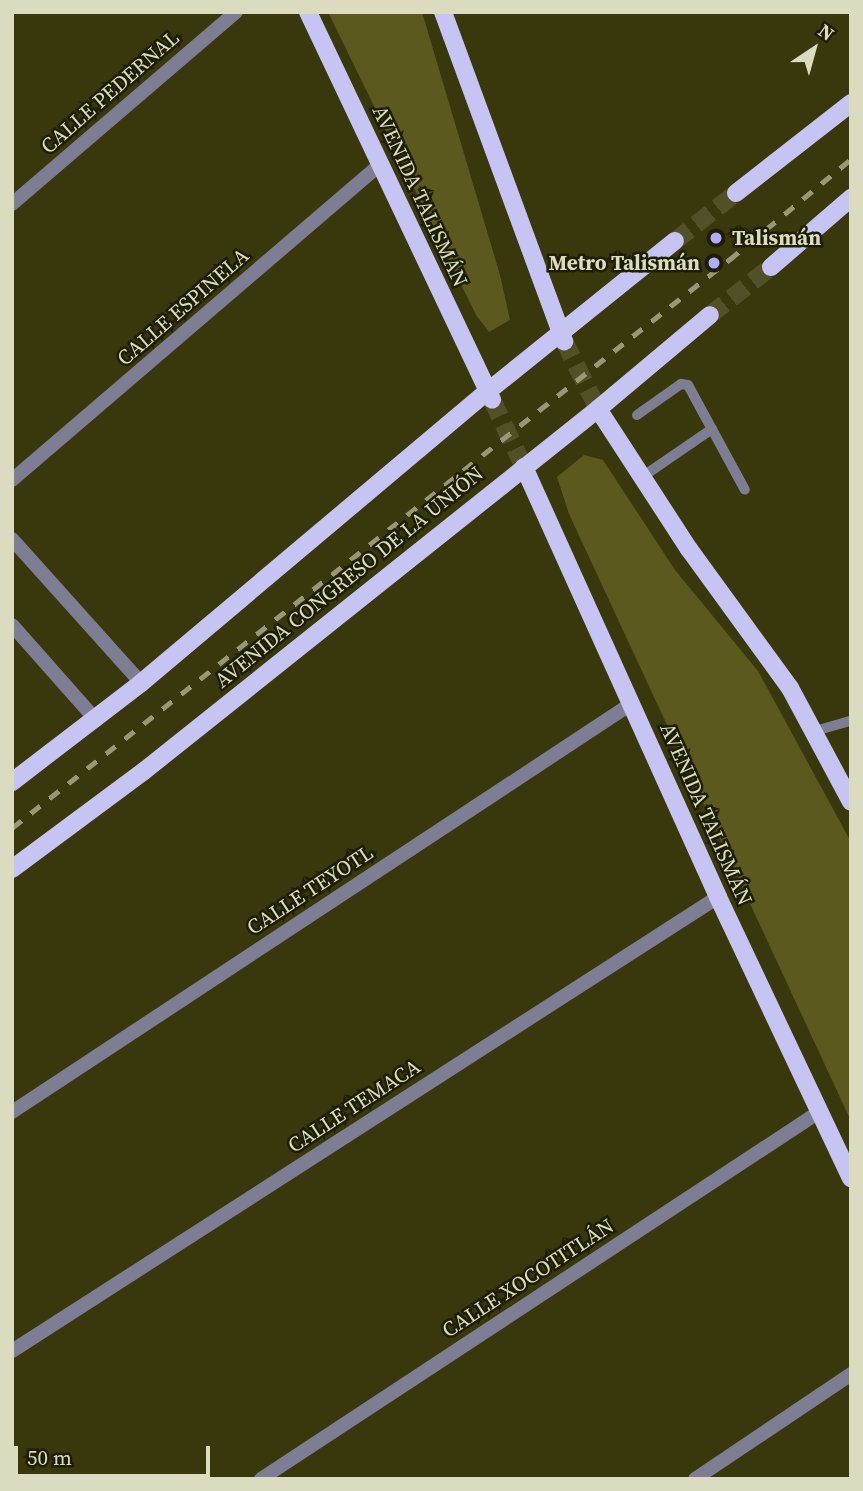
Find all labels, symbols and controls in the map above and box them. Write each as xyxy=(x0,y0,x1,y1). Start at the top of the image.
north arrow xyxy=(779,14,849,84)
text: N xyxy=(813,17,840,47)
street label: CALLE PEDERNAL xyxy=(36,25,184,159)
street label: AVENIDA TALISMÁN xyxy=(367,101,473,291)
place label: Talismán xyxy=(732,225,821,251)
marker: Talismán xyxy=(706,228,726,248)
street label: CALLE ESPINELA xyxy=(112,243,254,371)
place label: Metro Talismán xyxy=(548,250,700,276)
marker: Metro Talismán xyxy=(706,255,722,271)
street label: AVENIDA CONGRESO DE LA UNIÓN xyxy=(210,461,488,693)
street label: AVENIDA TALISMÁN xyxy=(654,719,758,909)
street label: CALLE TEYOTL xyxy=(242,840,378,940)
street label: CALLE TEMACA xyxy=(283,1054,425,1158)
street label: CALLE XOCOTITLÁN xyxy=(437,1213,619,1343)
scale bar xyxy=(18,1432,214,1476)
text: 50 m xyxy=(27,1443,72,1472)

